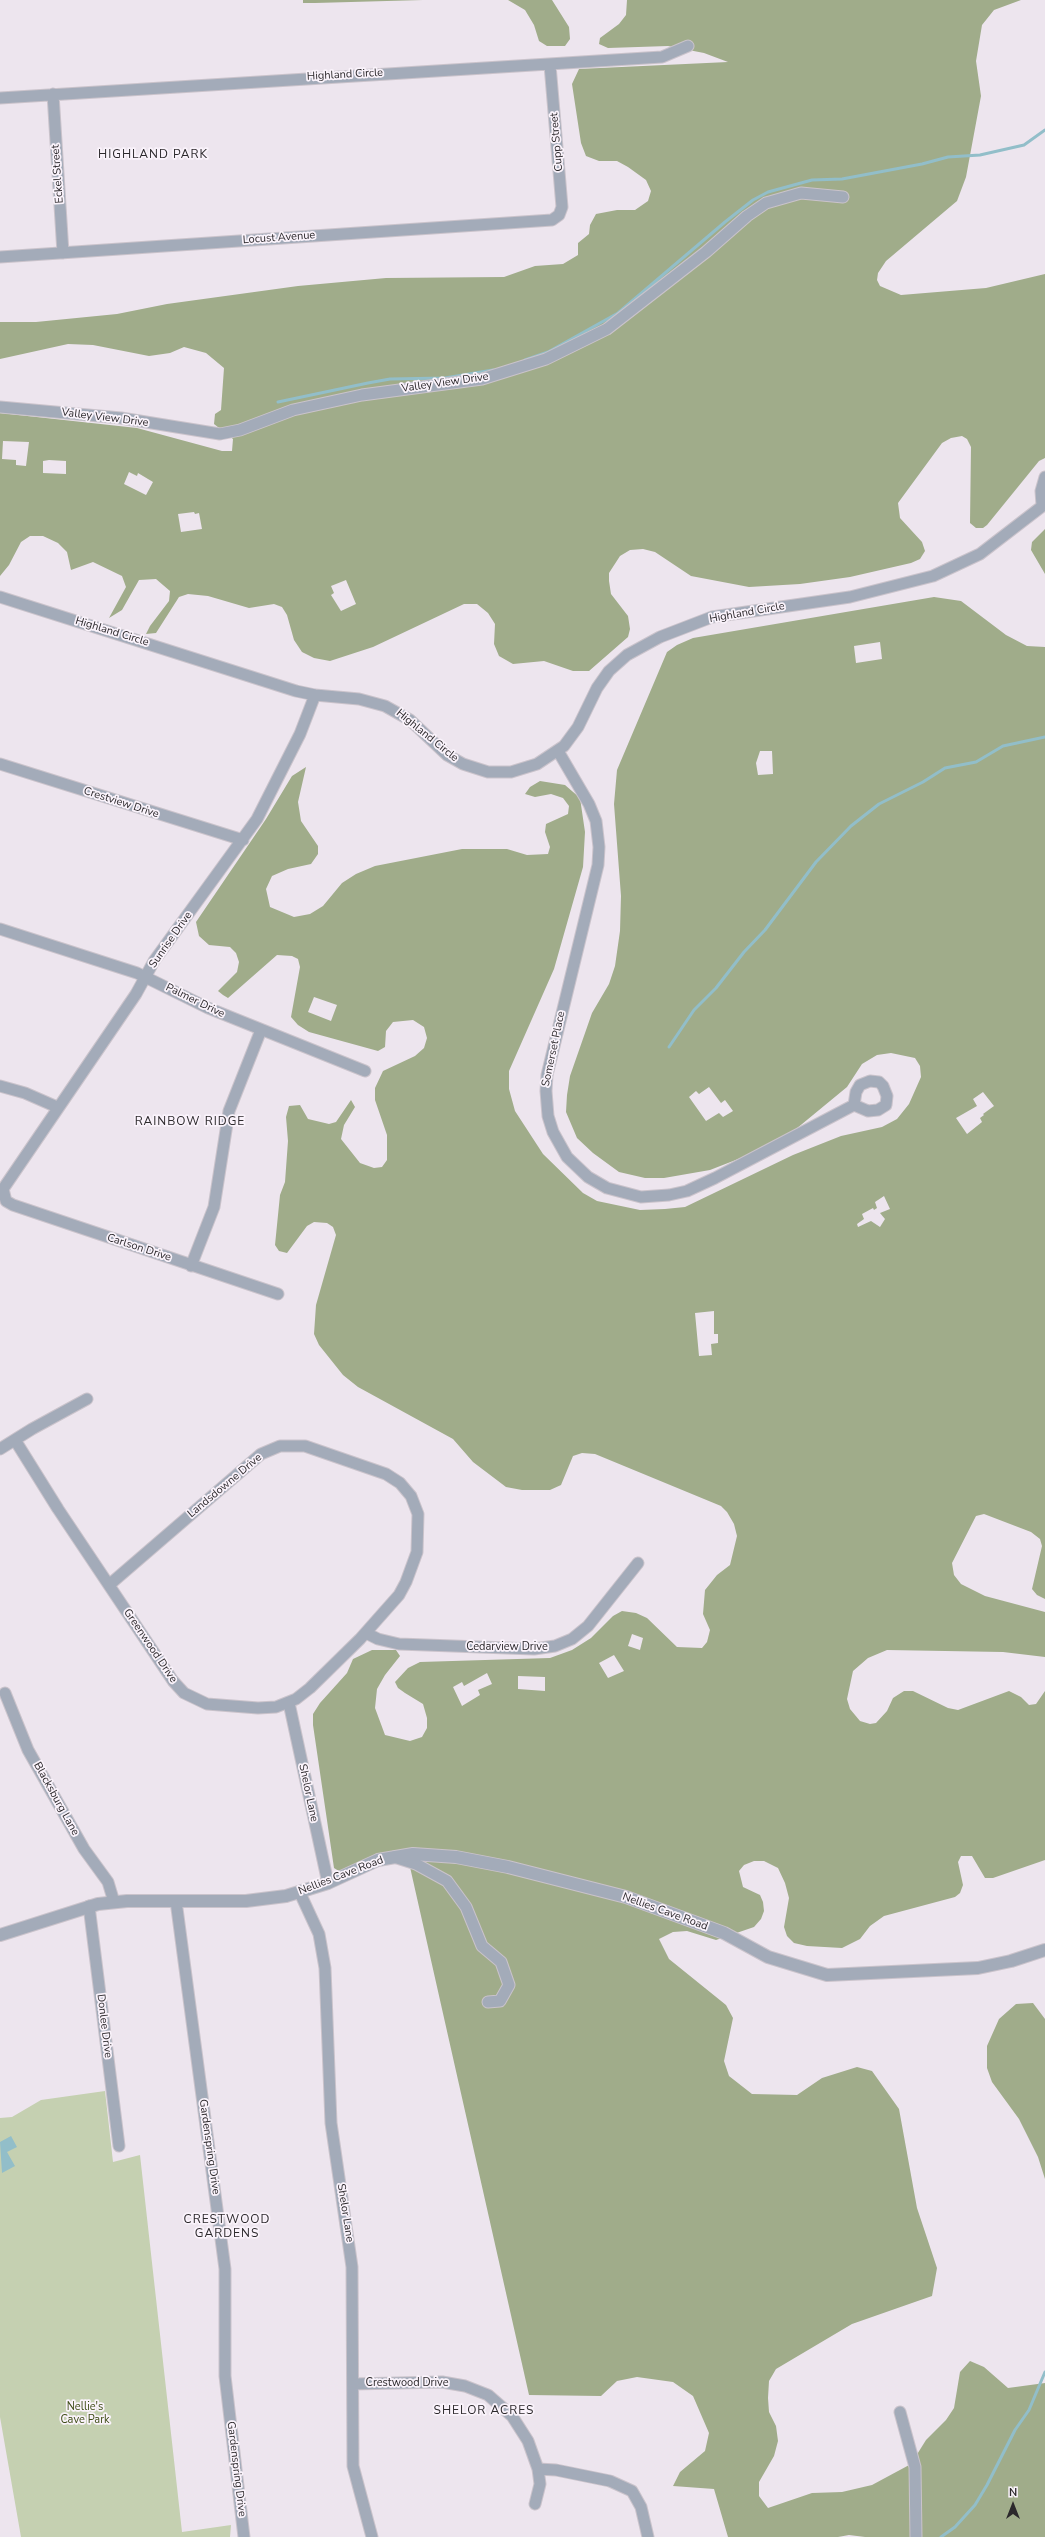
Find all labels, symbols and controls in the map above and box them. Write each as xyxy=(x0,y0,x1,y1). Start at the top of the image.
street label: Highland Circle xyxy=(307,66,383,84)
street label: Cupp Street xyxy=(548,112,566,172)
street label: Eckel Street xyxy=(49,144,67,204)
district label: HIGHLAND PARK xyxy=(98,148,208,162)
street label: Locust Avenue xyxy=(242,229,316,247)
street label: Valley View Drive xyxy=(401,370,489,396)
street label: Valley View Drive xyxy=(61,406,149,430)
street label: Highland Circle xyxy=(708,600,786,626)
street label: Highland Circle xyxy=(74,615,150,649)
street label: Highland Circle xyxy=(393,707,461,765)
street label: Crestview Drive xyxy=(82,785,160,821)
street label: Sunrise Drive xyxy=(147,909,195,971)
street label: Palmer Drive xyxy=(163,981,227,1021)
street label: Somerset Place xyxy=(540,1010,568,1088)
district label: RAINBOW RIDGE xyxy=(135,1115,245,1129)
street label: Carlson Drive xyxy=(105,1231,173,1265)
street label: Landsdowne Drive xyxy=(185,1451,265,1521)
street label: Greenwood Drive xyxy=(120,1606,180,1686)
street label: Cedarview Drive xyxy=(466,1640,548,1654)
street label: Blacksburg Lane xyxy=(30,1760,82,1838)
street label: Shelor Lane xyxy=(295,1763,321,1823)
street label: Nellies Cave Road xyxy=(297,1854,385,1898)
street label: Nellies Cave Road xyxy=(621,1890,709,1934)
street label: Donlee Drive xyxy=(94,1993,114,2059)
street label: Gardenspring Drive xyxy=(196,2099,222,2195)
street label: Shelor Lane xyxy=(334,2183,356,2243)
district label: CRESTWOOD GARDENS xyxy=(184,2213,270,2241)
street label: Crestwood Drive xyxy=(365,2376,449,2390)
park label: Nellie's Cave Park xyxy=(60,2400,110,2426)
district label: SHELOR ACRES xyxy=(434,2404,534,2418)
street label: Gardenspring Drive xyxy=(224,2421,248,2517)
north arrow xyxy=(993,2485,1033,2525)
text: N xyxy=(1009,2485,1017,2500)

